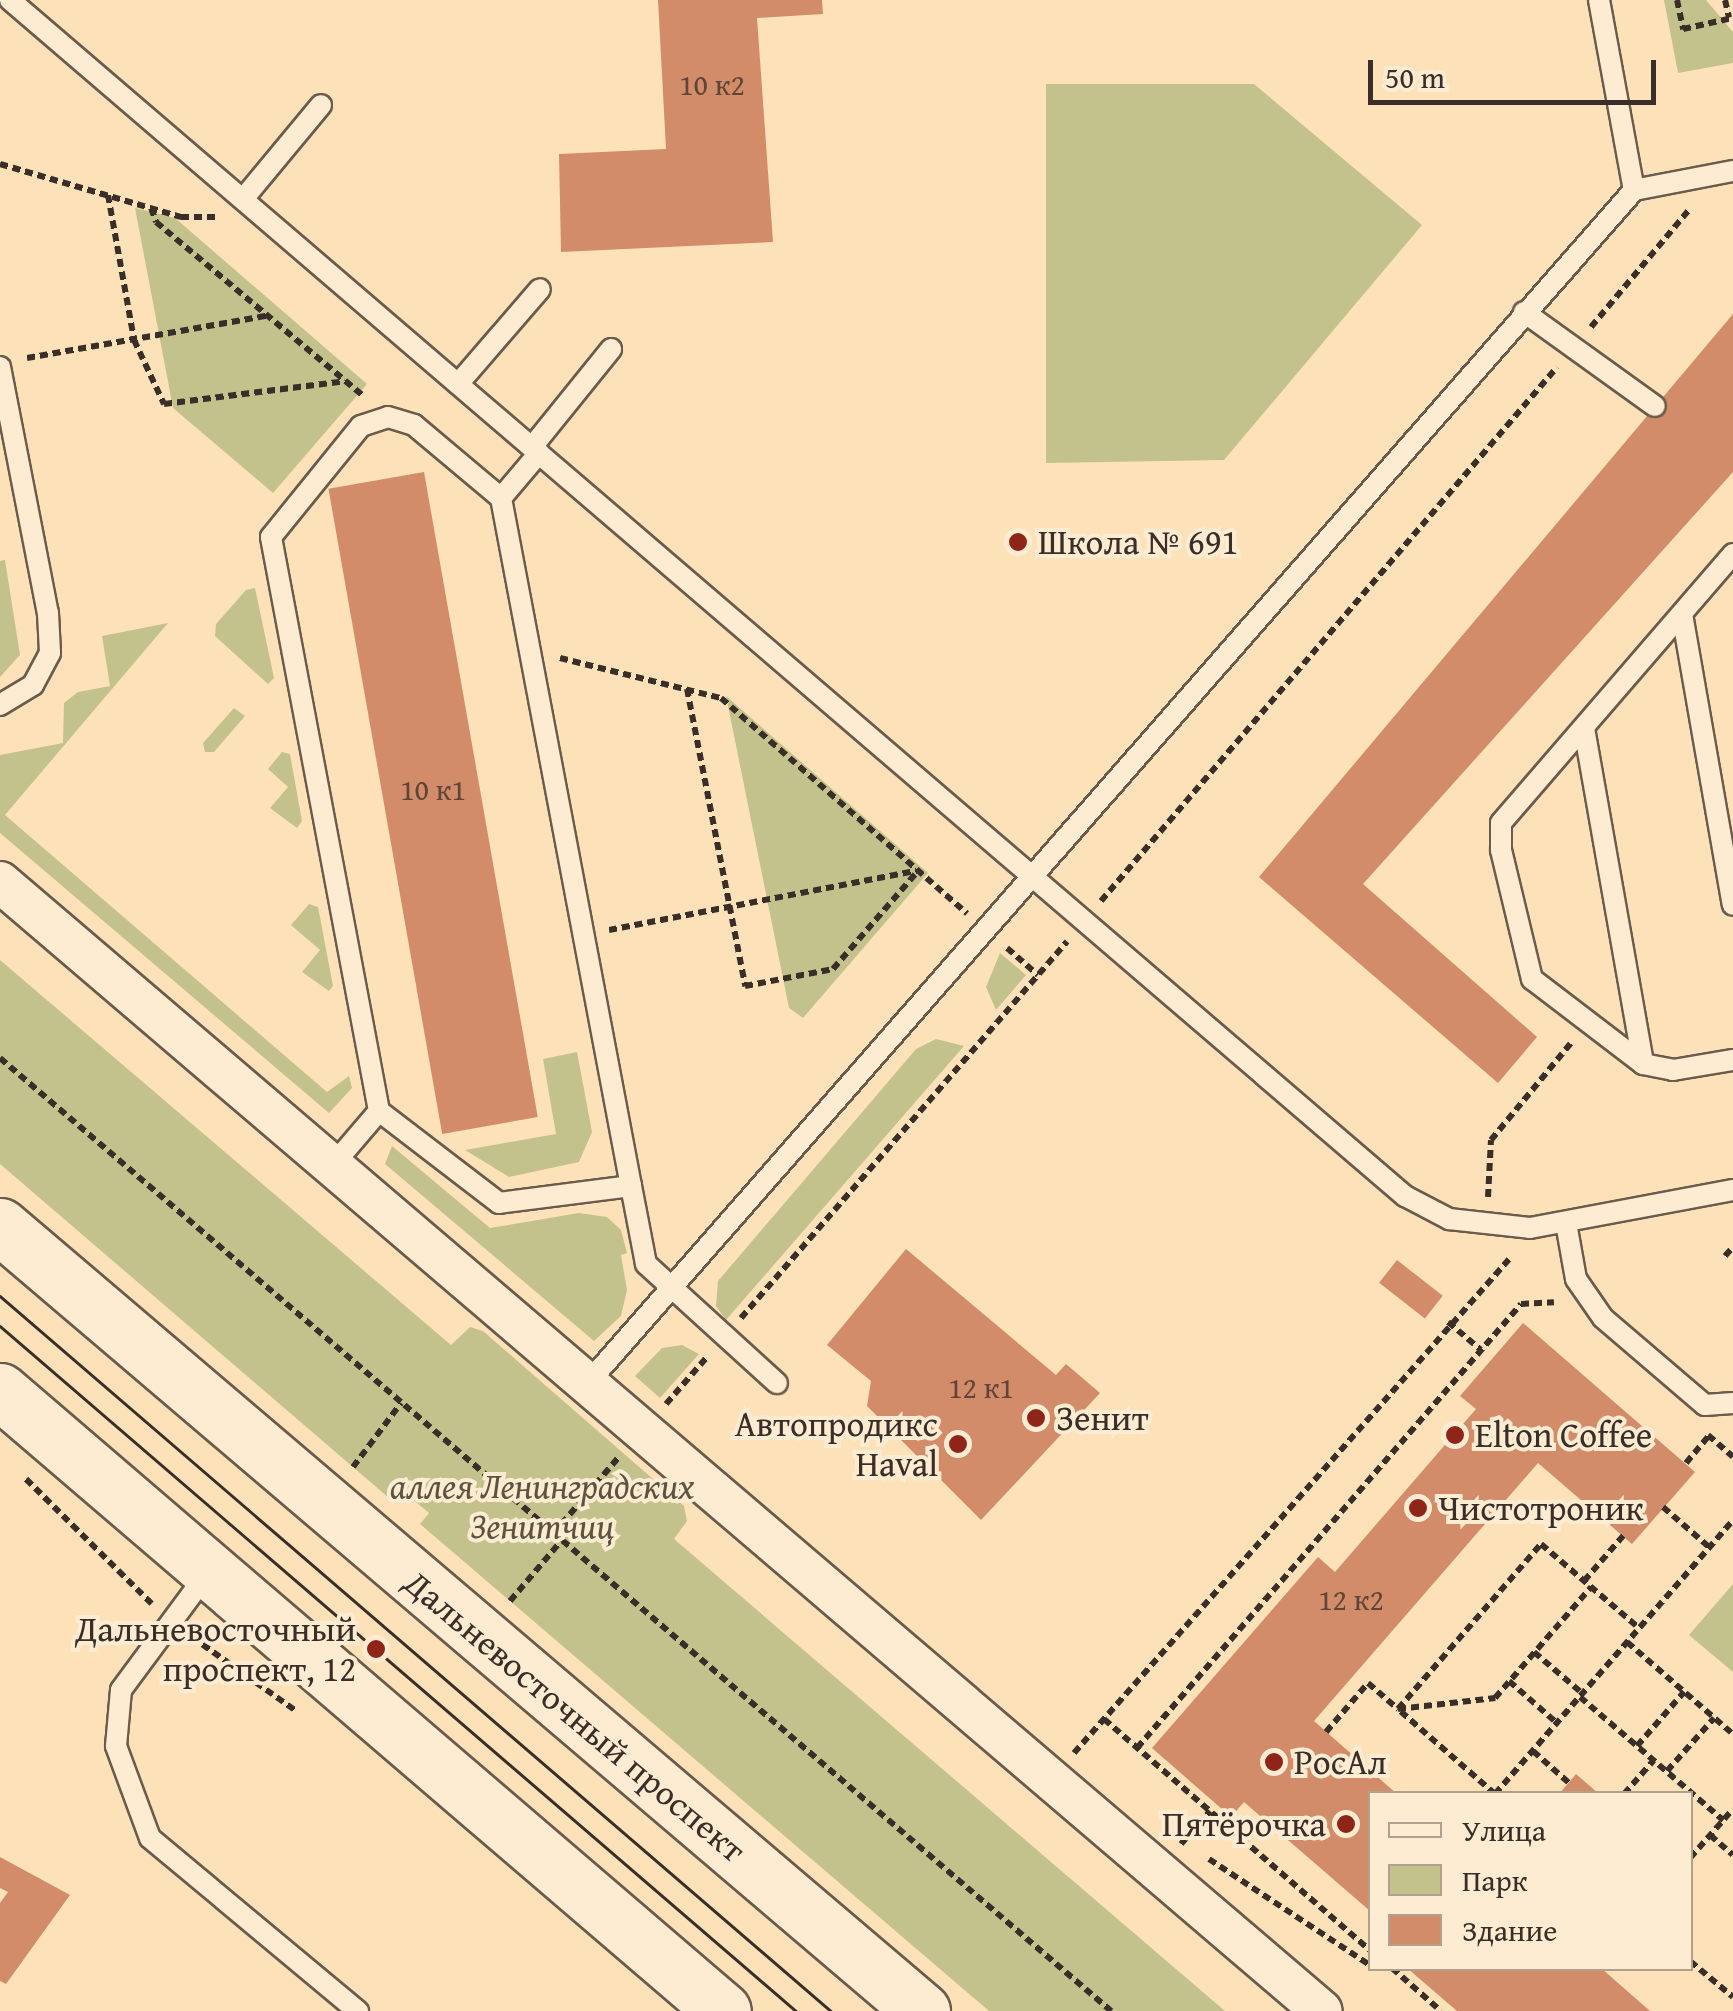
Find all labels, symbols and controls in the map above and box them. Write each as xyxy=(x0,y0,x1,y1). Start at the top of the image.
scale bar xyxy=(1373,40,1660,102)
text: 50 m xyxy=(1385,55,1445,99)
house number: 10 к2 xyxy=(679,66,745,102)
place label: Школа № 691 xyxy=(1038,521,1238,563)
marker: Школа № 691 xyxy=(1007,531,1029,553)
house number: 10 к1 xyxy=(400,771,466,807)
house number: 12 к1 xyxy=(948,1369,1014,1405)
place label: Зенит xyxy=(1056,1397,1149,1439)
place label: Автопродикс Haval xyxy=(735,1403,938,1485)
marker: Зенит xyxy=(1025,1407,1047,1429)
place label: Elton Coffee xyxy=(1475,1414,1652,1456)
marker: Elton Coffee xyxy=(1444,1424,1466,1446)
marker: Автопродикс Haval xyxy=(947,1433,969,1455)
park label: аллея Ленинградских Зенитчиц xyxy=(390,1465,694,1547)
place label: Чистотроник xyxy=(1438,1487,1644,1529)
marker: Чистотроник xyxy=(1407,1497,1429,1519)
street label: Дальневосточный проспект xyxy=(396,1561,754,1871)
house number: 12 к2 xyxy=(1318,1581,1384,1617)
place label: Дальневосточный проспект, 12 xyxy=(75,1608,356,1690)
marker: Дальневосточный проспект, 12 xyxy=(365,1638,387,1660)
place label: РосАл xyxy=(1294,1741,1387,1783)
marker: РосАл xyxy=(1263,1751,1285,1773)
legend xyxy=(1368,1791,1693,1971)
place label: Пятёрочка xyxy=(1162,1803,1326,1845)
text: Улица xyxy=(1462,1808,1546,1852)
marker: Пятёрочка xyxy=(1335,1813,1357,1835)
text: Парк xyxy=(1462,1858,1528,1902)
text: Здание xyxy=(1462,1908,1557,1952)

